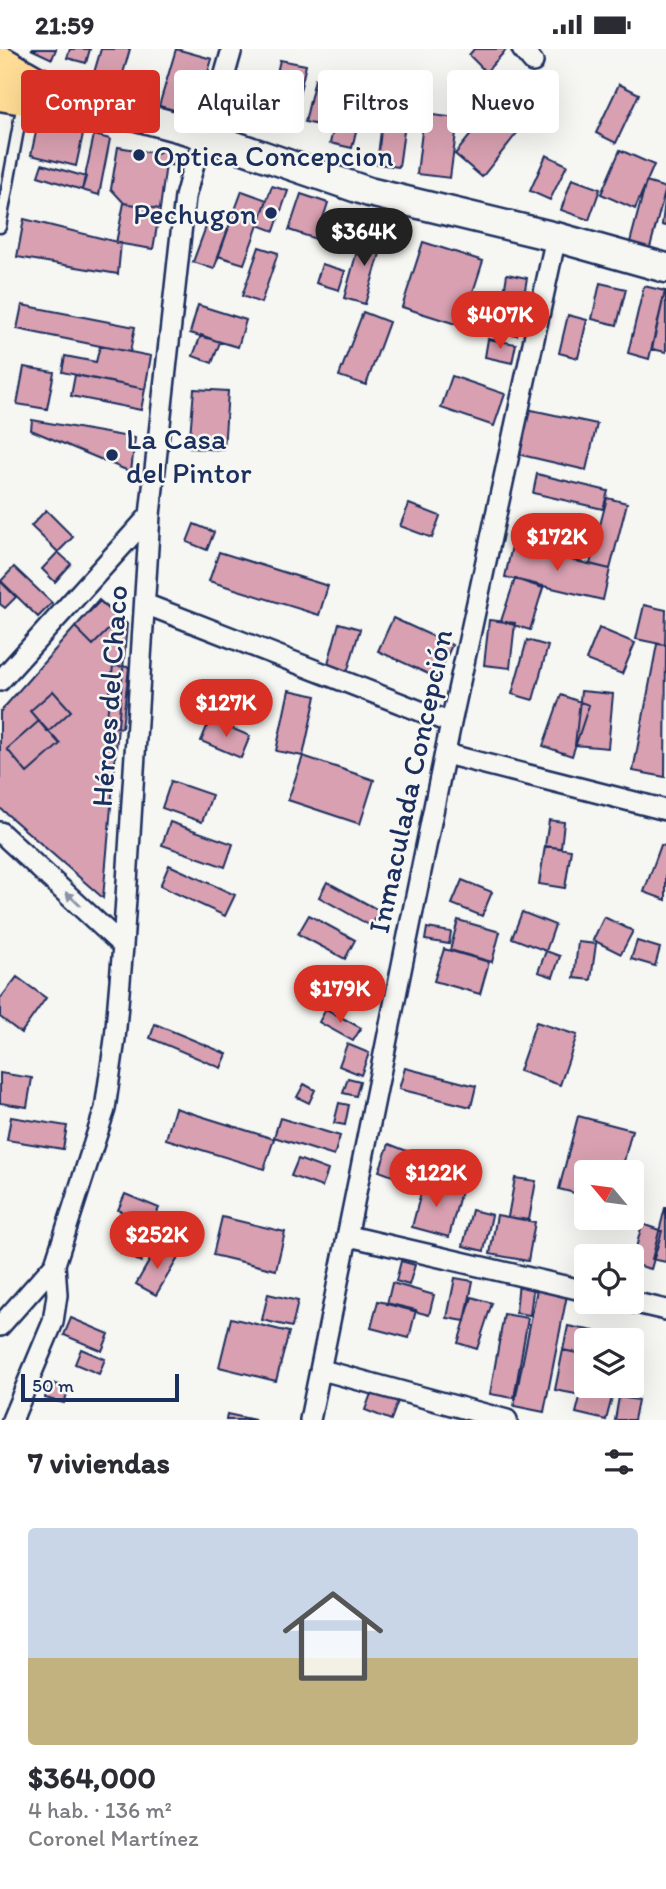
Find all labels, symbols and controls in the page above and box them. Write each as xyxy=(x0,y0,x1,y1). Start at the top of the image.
text: 21:59 xyxy=(35,9,94,41)
chip: Comprar xyxy=(21,70,160,133)
chip: Alquilar xyxy=(174,70,304,133)
chip: Filtros xyxy=(318,70,433,133)
chip: Nuevo xyxy=(447,70,559,133)
place label: Optica Concepcion xyxy=(153,137,393,174)
marker: Optica Concepcion xyxy=(131,147,147,163)
place label: Pechugon xyxy=(133,195,257,232)
marker: Pechugon xyxy=(263,205,279,221)
pin: $364K xyxy=(315,209,413,268)
text: $364K xyxy=(332,217,396,245)
pin: $407K xyxy=(451,292,549,351)
text: $407K xyxy=(467,300,533,328)
place label: La Casa del Pintor xyxy=(126,420,252,491)
marker: La Casa del Pintor xyxy=(104,447,120,463)
pin: $172K xyxy=(508,513,606,573)
text: $172K xyxy=(527,522,587,550)
street label: Héroes del Chaco xyxy=(83,584,135,808)
street label: Inmaculada Concepción xyxy=(360,626,460,936)
pin: $127K xyxy=(177,679,275,739)
text: $127K xyxy=(196,688,256,716)
one-way arrow xyxy=(65,892,82,908)
pin: $179K xyxy=(291,965,389,1025)
text: $179K xyxy=(310,974,370,1002)
pin: $122K xyxy=(387,1149,485,1209)
text: $122K xyxy=(405,1158,467,1186)
north arrow xyxy=(574,1160,644,1230)
map controls xyxy=(574,1160,644,1398)
pin: $252K xyxy=(108,1211,206,1271)
text: $252K xyxy=(126,1220,188,1248)
button: locate xyxy=(574,1244,644,1314)
button: layers xyxy=(574,1328,644,1398)
scale bar xyxy=(21,1371,178,1403)
text: 50 m xyxy=(32,1374,74,1397)
icon: filters xyxy=(600,1443,638,1481)
text: 7 viviendas xyxy=(28,1444,170,1481)
icon: home xyxy=(270,1573,396,1699)
text: $364,000 xyxy=(28,1759,156,1796)
text: 4 hab. · 136 m² xyxy=(28,1796,172,1824)
text: Coronel Martínez xyxy=(28,1824,199,1852)

